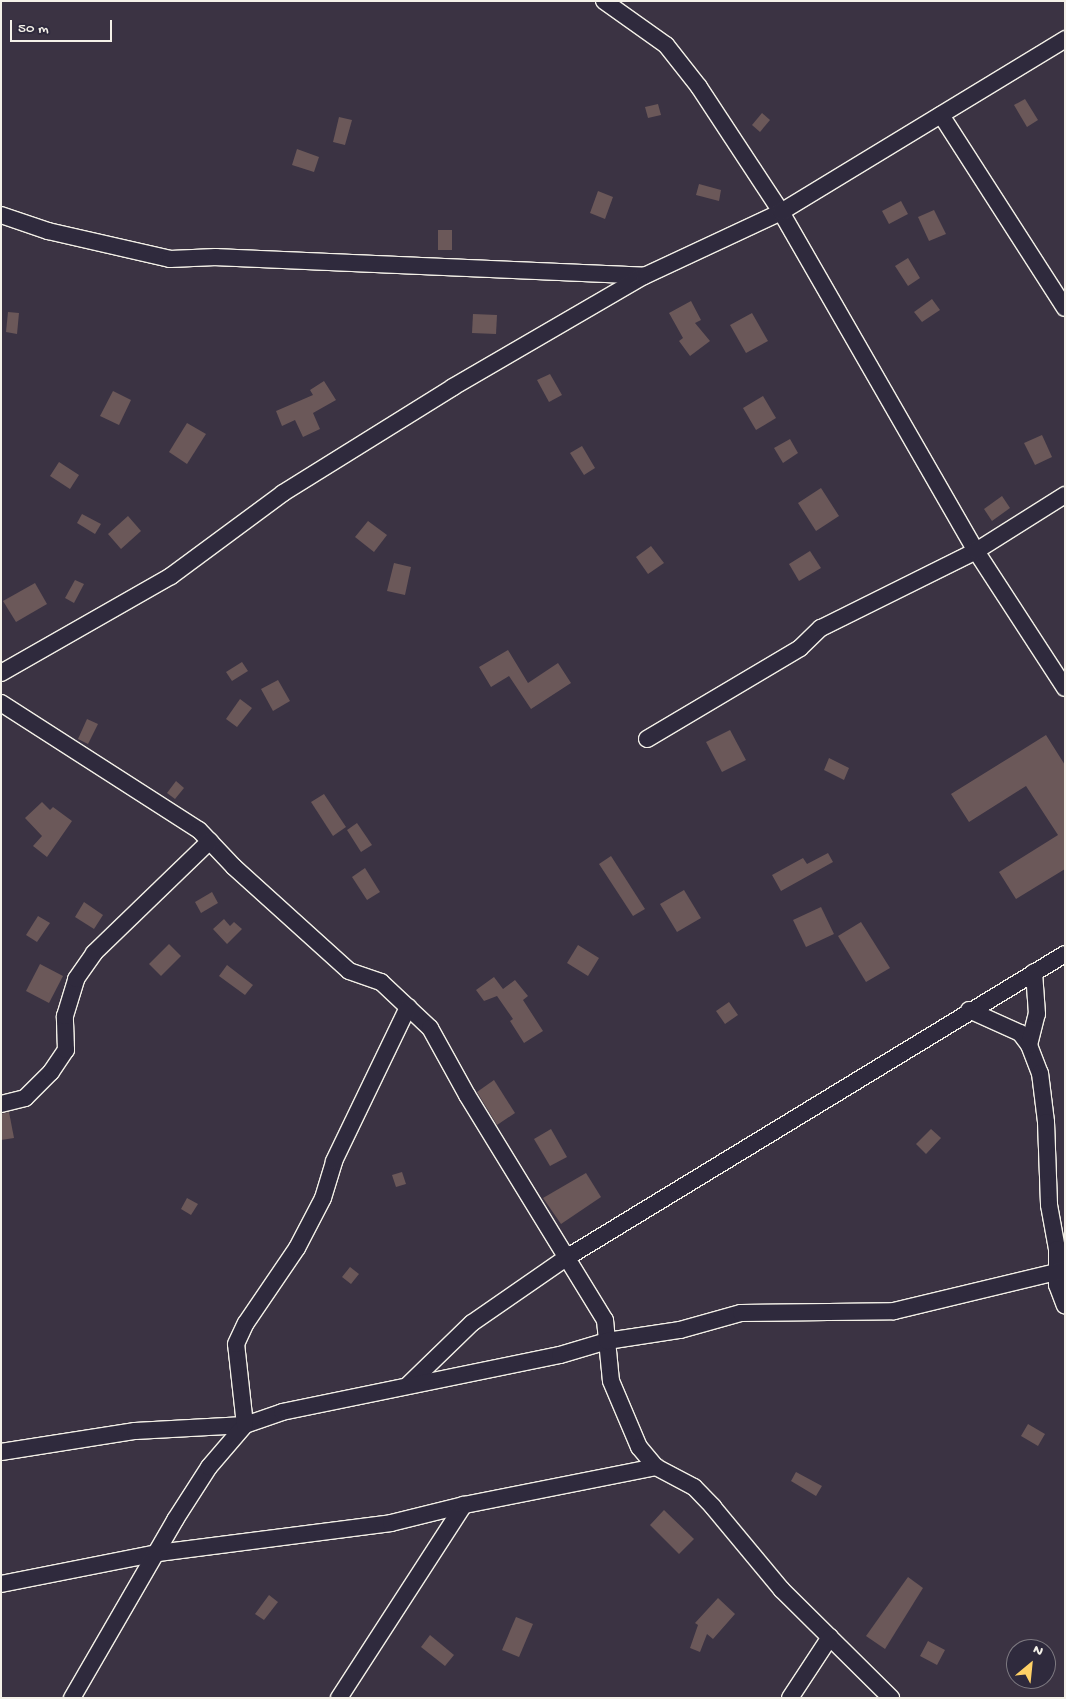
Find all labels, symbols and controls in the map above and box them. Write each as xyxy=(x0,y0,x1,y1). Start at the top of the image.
scale bar xyxy=(12,10,115,42)
text: 50 m xyxy=(18,20,49,38)
north arrow xyxy=(1006,1639,1056,1689)
text: N xyxy=(1030,1642,1046,1661)

